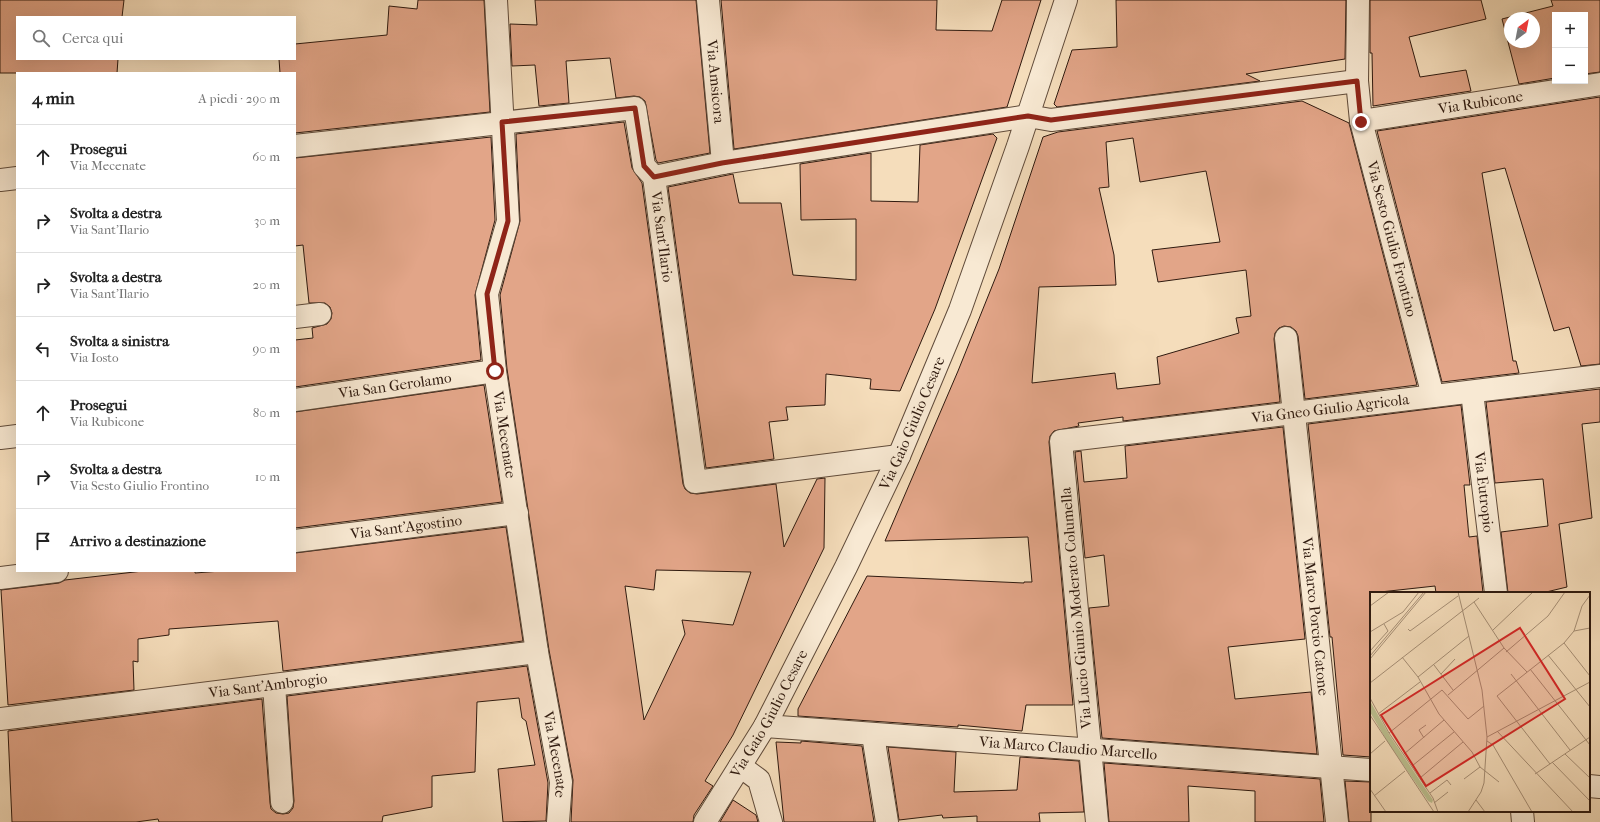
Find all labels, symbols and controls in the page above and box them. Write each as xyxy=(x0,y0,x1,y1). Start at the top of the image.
north arrow xyxy=(1504,12,1540,48)
map controls xyxy=(1552,12,1588,84)
button: + xyxy=(1552,12,1588,48)
search box xyxy=(16,16,296,60)
icon: search xyxy=(30,27,52,49)
text: Cerca qui xyxy=(62,29,123,47)
street label: Via Amsicora xyxy=(703,38,728,125)
button: − xyxy=(1552,48,1588,84)
street label: Via Rubicone xyxy=(1436,87,1525,118)
text: 4 min xyxy=(32,88,75,108)
text: A piedi · 290 m xyxy=(198,91,280,106)
route end xyxy=(1352,113,1370,131)
text: Prosegui xyxy=(70,140,127,158)
icon: ahead xyxy=(32,146,54,168)
text: 60 m xyxy=(252,149,280,164)
text: Via Mecenate xyxy=(70,158,146,173)
street label: Via Sesto Giulio Frontino xyxy=(1363,158,1421,319)
street label: Via Sant'Ilario xyxy=(647,189,677,284)
text: Svolta a destra xyxy=(70,204,162,222)
icon: right xyxy=(32,210,54,232)
text: 30 m xyxy=(254,213,280,228)
text: Via Sant'Ilario xyxy=(70,222,149,237)
text: Svolta a destra xyxy=(70,268,162,286)
icon: right xyxy=(32,274,54,296)
text: 20 m xyxy=(253,277,280,292)
text: Via Sant'Ilario xyxy=(70,286,149,301)
text: Svolta a sinistra xyxy=(70,332,169,350)
icon: left xyxy=(32,338,54,360)
text: 90 m xyxy=(252,341,280,356)
text: Via Iosto xyxy=(70,350,119,365)
street label: Via Gaio Giulio Cesare xyxy=(875,353,949,494)
route start xyxy=(486,362,504,380)
street label: Via San Gerolamo xyxy=(336,368,453,403)
street label: Via Mecenate xyxy=(489,389,520,480)
street label: Via Gneo Giulio Agricola xyxy=(1250,390,1411,427)
text: Prosegui xyxy=(70,396,127,414)
icon: ahead xyxy=(32,402,54,424)
text: 80 m xyxy=(253,405,280,420)
text: Via Rubicone xyxy=(70,414,144,429)
street label: Via Eutropio xyxy=(1470,450,1498,534)
text: Svolta a destra xyxy=(70,460,162,478)
icon: right xyxy=(32,466,54,488)
text: 10 m xyxy=(255,469,280,484)
text: Via Sesto Giulio Frontino xyxy=(70,478,209,493)
street label: Via Lucio Giunio Moderato Columella xyxy=(1056,486,1096,730)
street label: Via Sant'Agostino xyxy=(348,511,463,543)
icon: arrive xyxy=(32,530,54,552)
text: Arrivo a destinazione xyxy=(70,532,206,550)
street label: Via Marco Porcio Catone xyxy=(1298,535,1333,697)
inset map xyxy=(1370,592,1590,812)
street label: Via Gaio Giulio Cesare xyxy=(726,646,812,782)
street label: Via Sant'Ambrogio xyxy=(207,669,329,702)
street label: Via Mecenate xyxy=(539,709,571,799)
street label: Via Marco Claudio Marcello xyxy=(978,733,1158,763)

